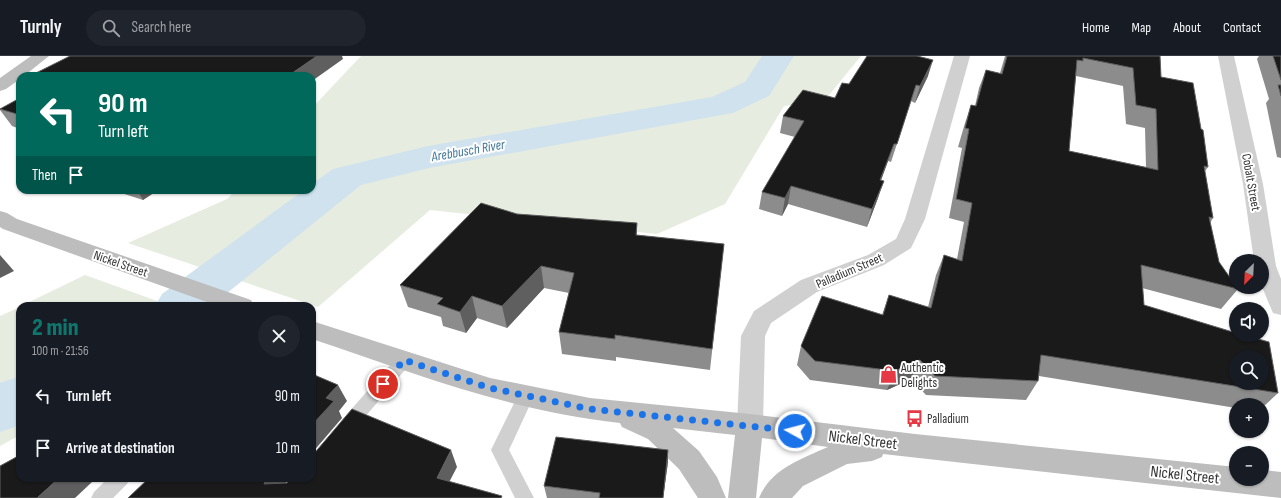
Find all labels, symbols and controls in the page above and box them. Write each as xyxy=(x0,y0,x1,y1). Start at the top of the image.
search box xyxy=(86,10,366,46)
text: Turnly xyxy=(20,16,62,39)
icon: search xyxy=(100,17,122,39)
text: Search here xyxy=(132,18,191,37)
text: Home xyxy=(1082,19,1110,36)
text: Map xyxy=(1132,19,1151,36)
text: About xyxy=(1173,19,1201,36)
text: Contact xyxy=(1223,19,1261,36)
text: 90 m xyxy=(98,87,148,120)
icon: left xyxy=(32,88,84,140)
text: Turn left xyxy=(98,121,149,142)
water label: Arebbusch River xyxy=(429,135,507,165)
street label: Cobalt Street xyxy=(1238,152,1264,212)
icon: arrive xyxy=(65,164,87,186)
text: Then xyxy=(32,166,57,185)
street label: Nickel Street xyxy=(92,247,150,281)
street label: Palladium Street xyxy=(813,250,885,292)
north arrow xyxy=(1229,254,1269,294)
map controls xyxy=(1229,254,1269,486)
button: sound xyxy=(1229,302,1269,342)
text: 2 min xyxy=(32,313,79,342)
button: close xyxy=(258,315,300,357)
text: 100 m · 21:56 xyxy=(32,343,89,359)
button: search xyxy=(1229,350,1269,390)
place label: Authentic Delights xyxy=(900,360,944,391)
shop icon: Authentic Delights xyxy=(878,364,898,384)
pin xyxy=(366,367,400,401)
icon: arrive xyxy=(372,373,394,395)
icon: left xyxy=(32,385,54,407)
text: Turn left xyxy=(66,387,111,406)
text: 90 m xyxy=(275,387,300,406)
button: + xyxy=(1229,398,1269,438)
bus stop icon: Palladium xyxy=(904,408,924,428)
position arrow xyxy=(774,410,816,452)
place label: Palladium xyxy=(927,411,969,427)
street label: Nickel Street xyxy=(827,427,898,454)
icon: arrive xyxy=(32,437,54,459)
text: Arrive at destination xyxy=(66,439,175,458)
text: 10 m xyxy=(276,439,300,458)
button: − xyxy=(1229,446,1269,486)
street label: Nickel Street xyxy=(1149,462,1220,489)

